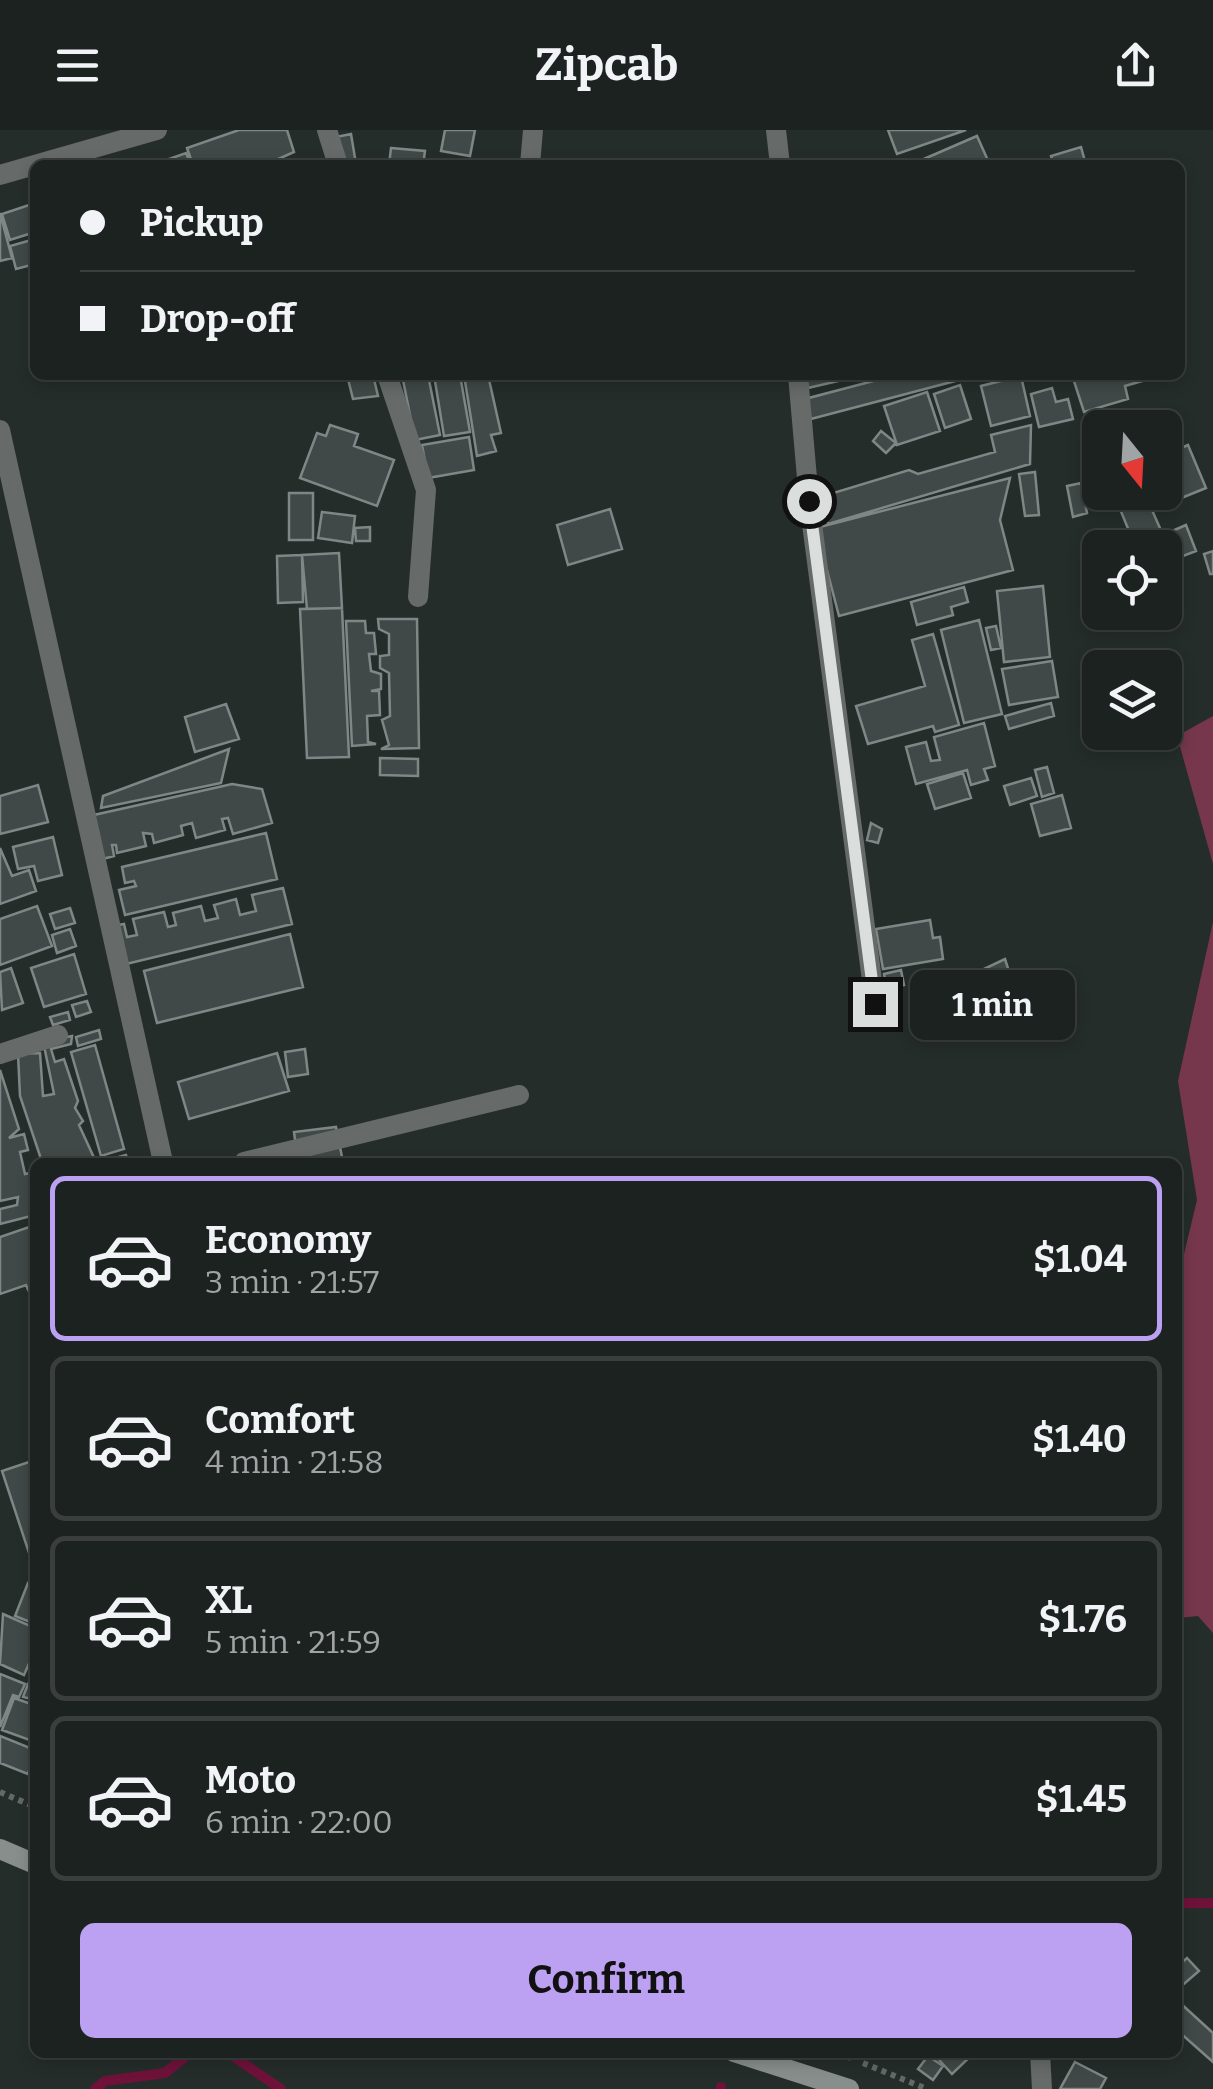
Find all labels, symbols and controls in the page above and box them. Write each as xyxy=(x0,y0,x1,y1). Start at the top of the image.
icon: menu xyxy=(50,38,105,93)
text: Zipcab xyxy=(535,38,678,92)
icon: share xyxy=(1108,38,1163,93)
text: Pickup xyxy=(140,200,264,246)
text: Drop-off xyxy=(140,296,295,342)
north arrow xyxy=(1082,410,1182,510)
map controls xyxy=(1082,410,1182,750)
route start xyxy=(787,479,832,524)
button: locate xyxy=(1082,530,1182,630)
button: layers xyxy=(1082,650,1182,750)
callout: 1 min xyxy=(910,969,1075,1039)
route end xyxy=(853,982,898,1027)
text: 1 min xyxy=(952,986,1033,1024)
icon: car xyxy=(85,1214,175,1304)
text: Economy xyxy=(205,1217,371,1263)
text: $1.04 xyxy=(1033,1236,1127,1282)
text: 3 min · 21:57 xyxy=(205,1263,379,1301)
icon: car xyxy=(85,1394,175,1484)
text: Comfort xyxy=(205,1397,355,1443)
text: $1.40 xyxy=(1032,1416,1127,1462)
text: 4 min · 21:58 xyxy=(205,1443,383,1481)
icon: car xyxy=(85,1574,175,1664)
text: XL xyxy=(205,1577,252,1623)
text: $1.76 xyxy=(1038,1596,1127,1642)
text: 5 min · 21:59 xyxy=(205,1623,381,1661)
icon: car xyxy=(85,1754,175,1844)
text: Moto xyxy=(205,1757,296,1803)
text: $1.45 xyxy=(1035,1776,1127,1822)
text: 6 min · 22:00 xyxy=(205,1803,393,1841)
button: Confirm xyxy=(80,1923,1132,2038)

